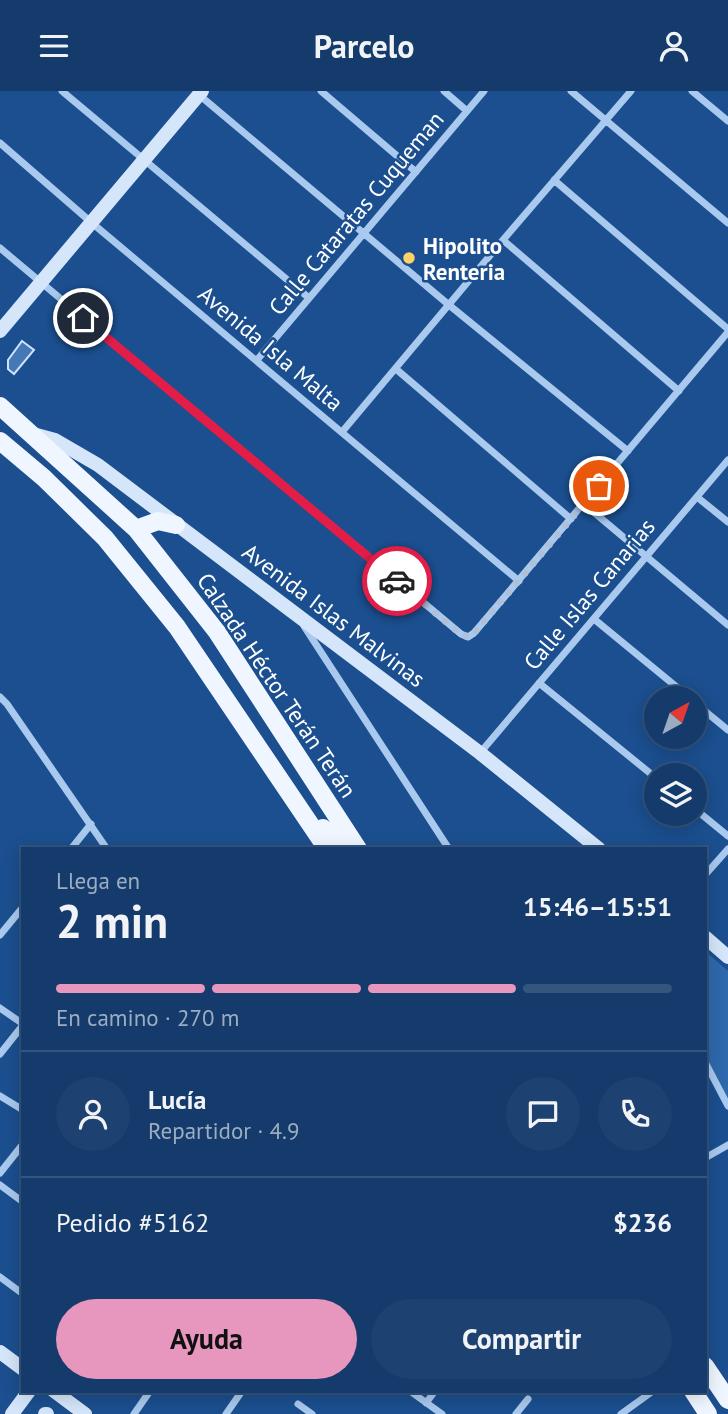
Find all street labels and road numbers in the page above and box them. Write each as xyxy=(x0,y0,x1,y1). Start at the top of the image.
street label: Calle Cataratas Cuqueman xyxy=(262,105,450,321)
street label: Avenida Isla Malta xyxy=(193,279,349,417)
street label: Calle Islas Canarias xyxy=(517,512,661,676)
street label: Avenida Islas Malvinas xyxy=(237,537,431,693)
street label: Calzada Héctor Terán Terán xyxy=(191,567,363,803)

